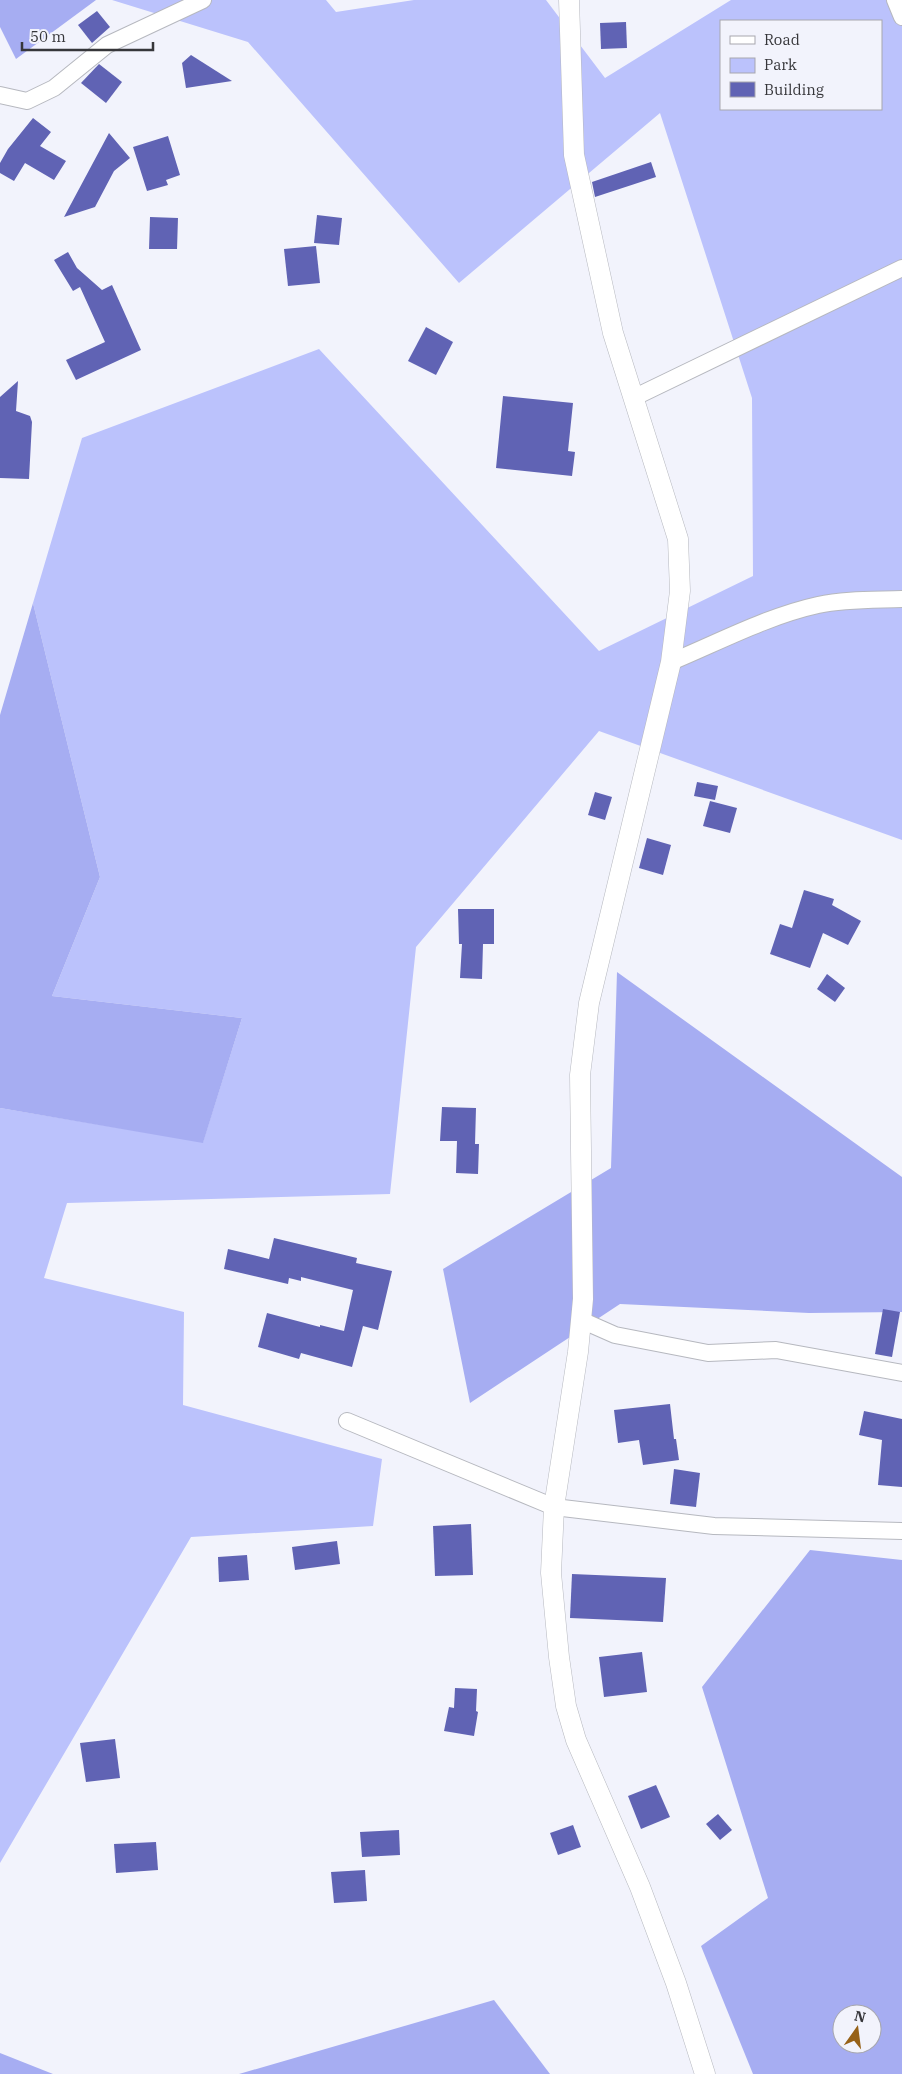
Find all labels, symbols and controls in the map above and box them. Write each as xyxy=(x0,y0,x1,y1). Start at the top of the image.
scale bar xyxy=(22,20,154,52)
legend xyxy=(720,20,882,110)
text: 50 m xyxy=(30,27,66,46)
text: Road xyxy=(764,30,800,49)
text: Park xyxy=(764,55,797,74)
text: Building xyxy=(764,80,824,99)
north arrow xyxy=(832,2004,882,2054)
text: N xyxy=(853,2006,868,2026)

